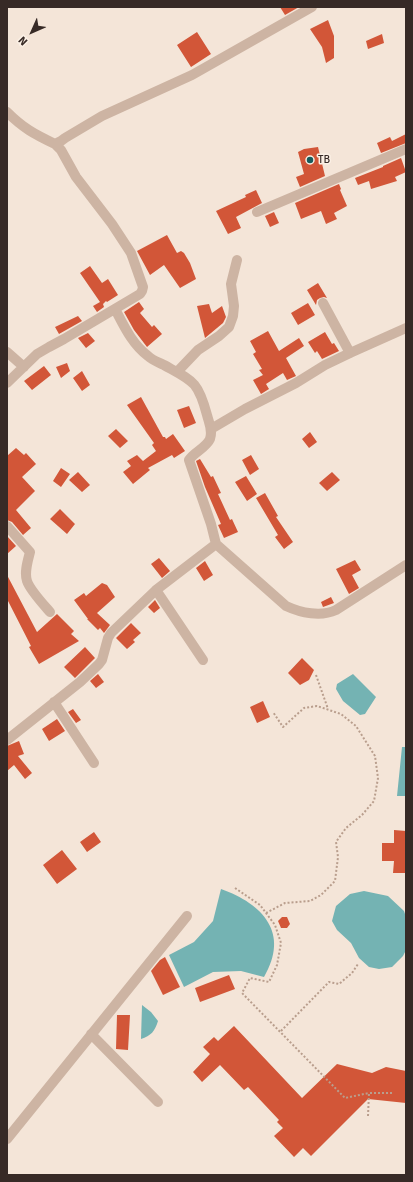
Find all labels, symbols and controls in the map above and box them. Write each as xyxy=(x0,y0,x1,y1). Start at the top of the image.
north arrow xyxy=(12,12,52,52)
text: N xyxy=(16,34,30,48)
place label: TB xyxy=(318,153,330,167)
marker: TB xyxy=(305,155,315,165)

